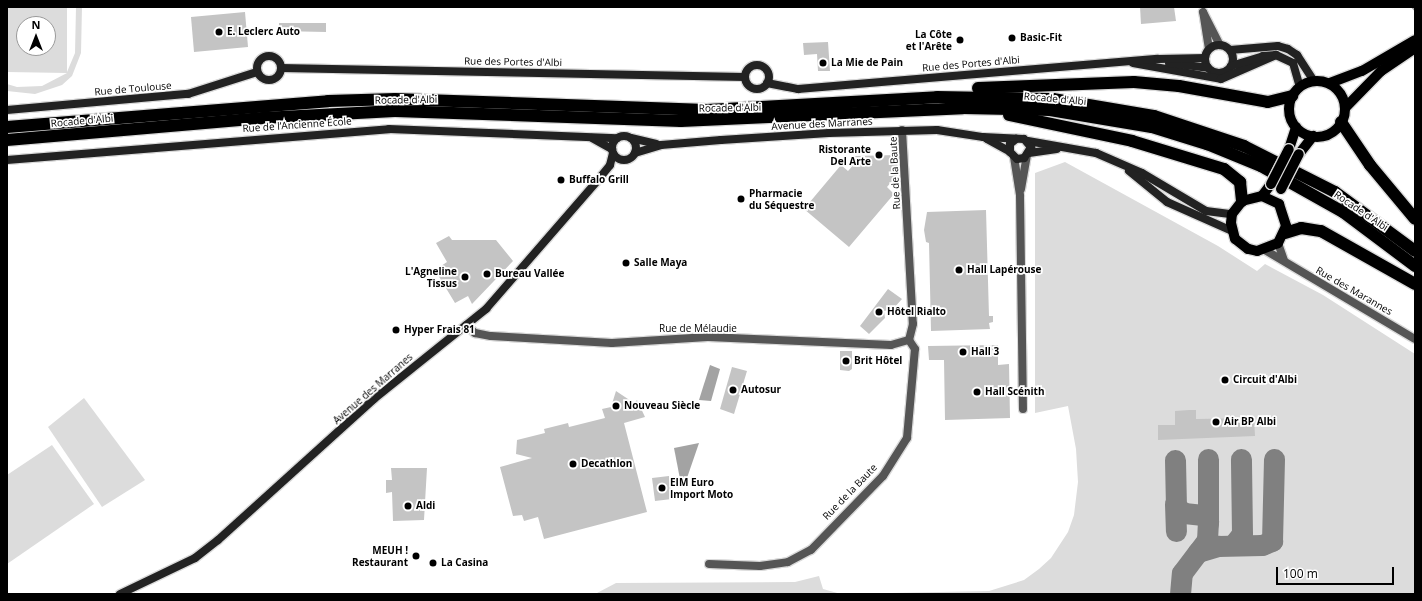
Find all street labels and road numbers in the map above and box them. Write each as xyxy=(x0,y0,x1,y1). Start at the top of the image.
street label: Rue des Portes d'Albi xyxy=(922,54,1020,74)
street label: Rue des Portes d'Albi xyxy=(464,55,562,69)
street label: Rue de Toulouse xyxy=(94,80,172,98)
street label: Rocade d'Albi xyxy=(1023,90,1087,108)
street label: Rocade d'Albi xyxy=(375,93,437,107)
street label: Rocade d'Albi xyxy=(699,101,761,115)
street label: Rocade d'Albi xyxy=(50,112,114,130)
street label: Rue de l’Ancienne École xyxy=(242,115,352,135)
street label: Avenue des Marranes xyxy=(771,115,873,133)
street label: Rue de la Baute xyxy=(887,136,903,210)
street label: Rocade d'Albi xyxy=(1332,189,1390,233)
street label: Rue des Marannes xyxy=(1314,264,1394,318)
street label: Rue de Mélaudie xyxy=(659,323,737,335)
street label: Avenue des Marranes xyxy=(331,351,415,427)
street label: Rue de la Baute xyxy=(820,462,880,522)

